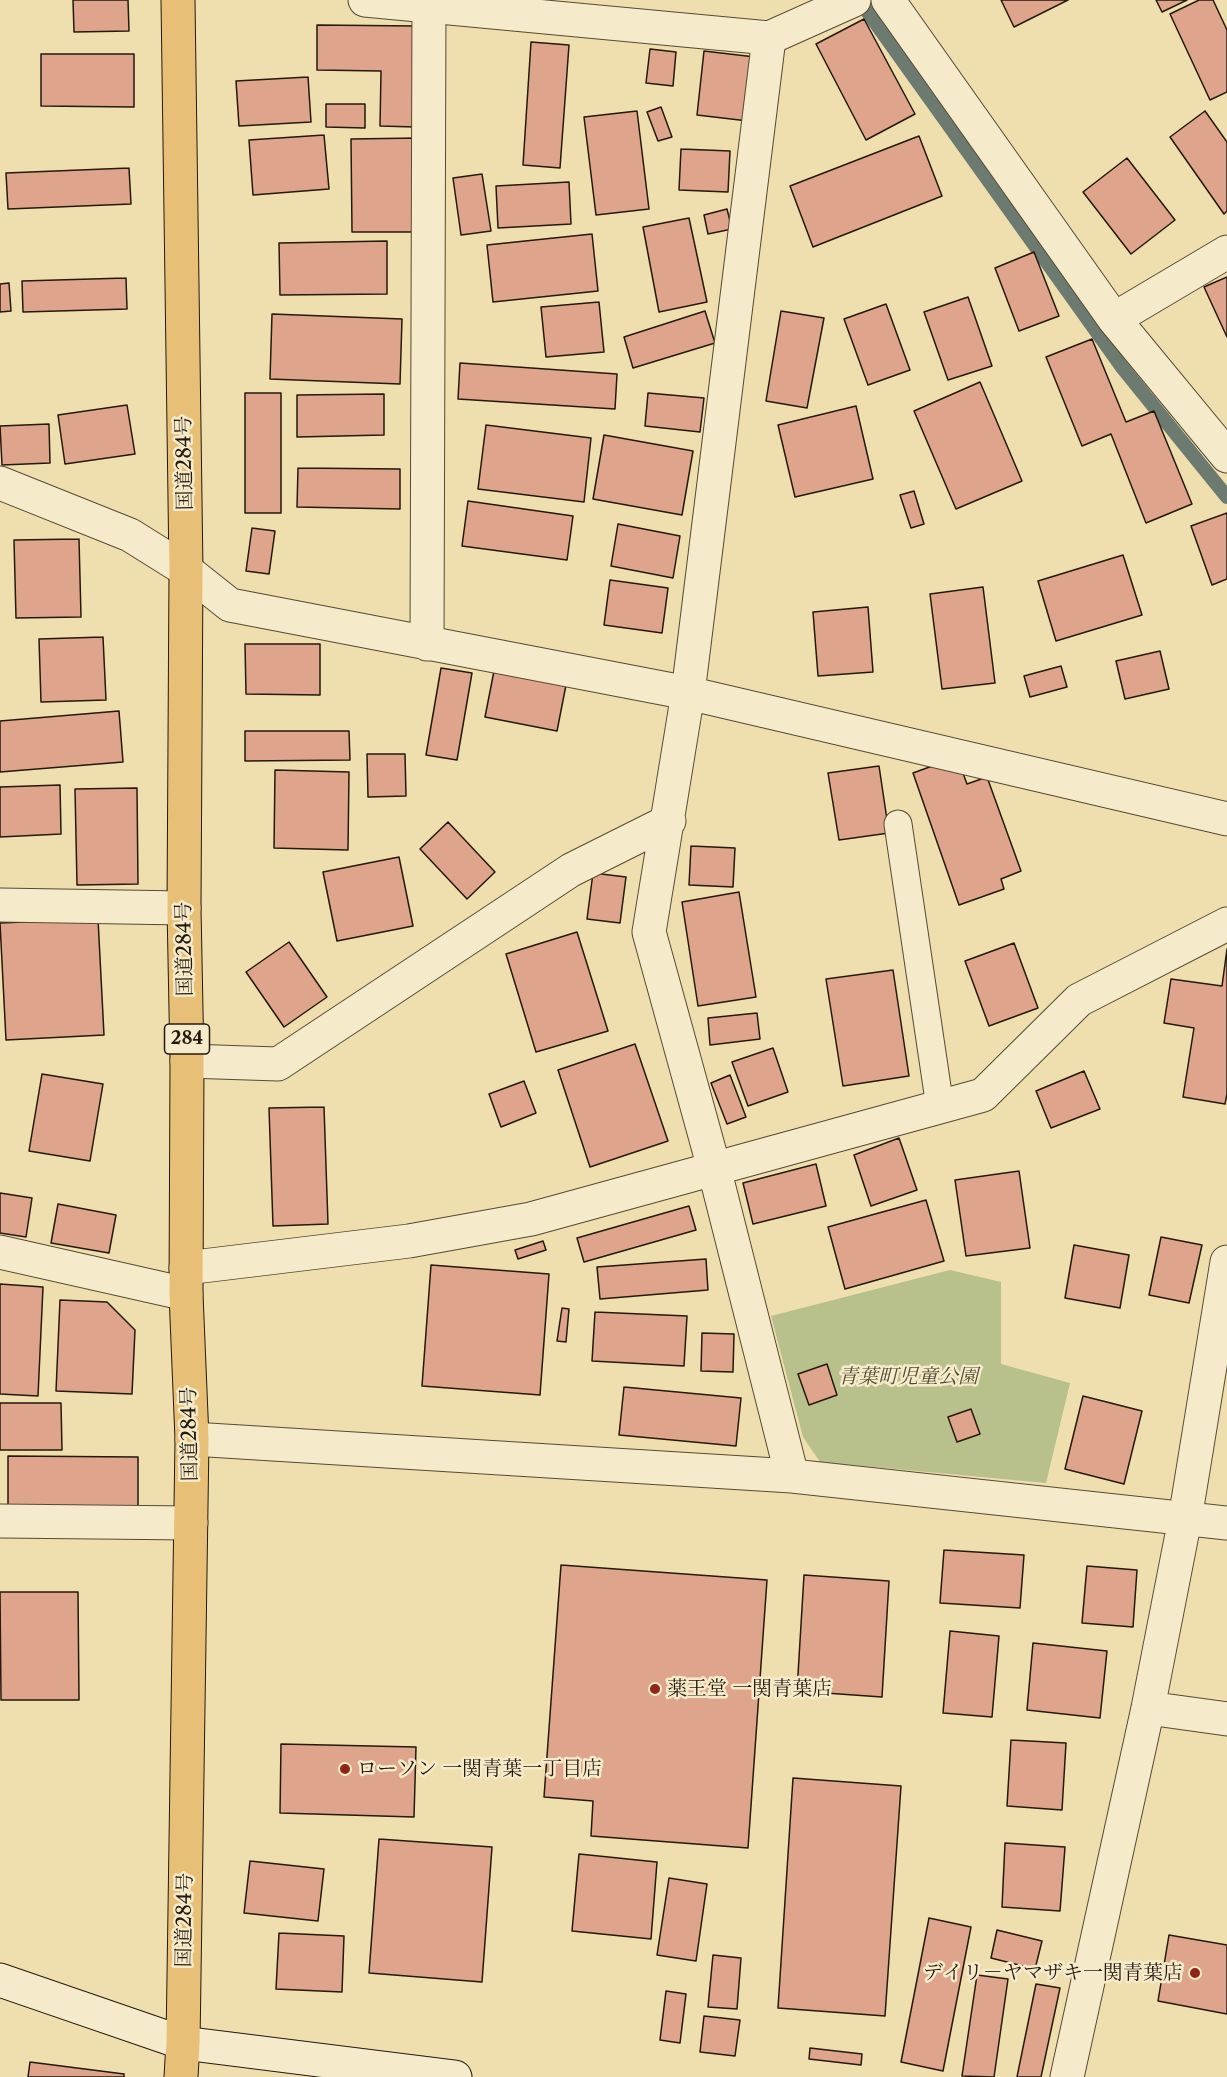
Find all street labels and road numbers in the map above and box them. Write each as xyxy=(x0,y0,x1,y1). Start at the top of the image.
street label: 国道284号 xyxy=(172,415,198,511)
street label: 国道284号 xyxy=(172,901,198,997)
road number: 284 xyxy=(164,1024,210,1054)
street label: 国道284号 xyxy=(177,1386,203,1482)
street label: 国道284号 xyxy=(172,1872,198,1968)

